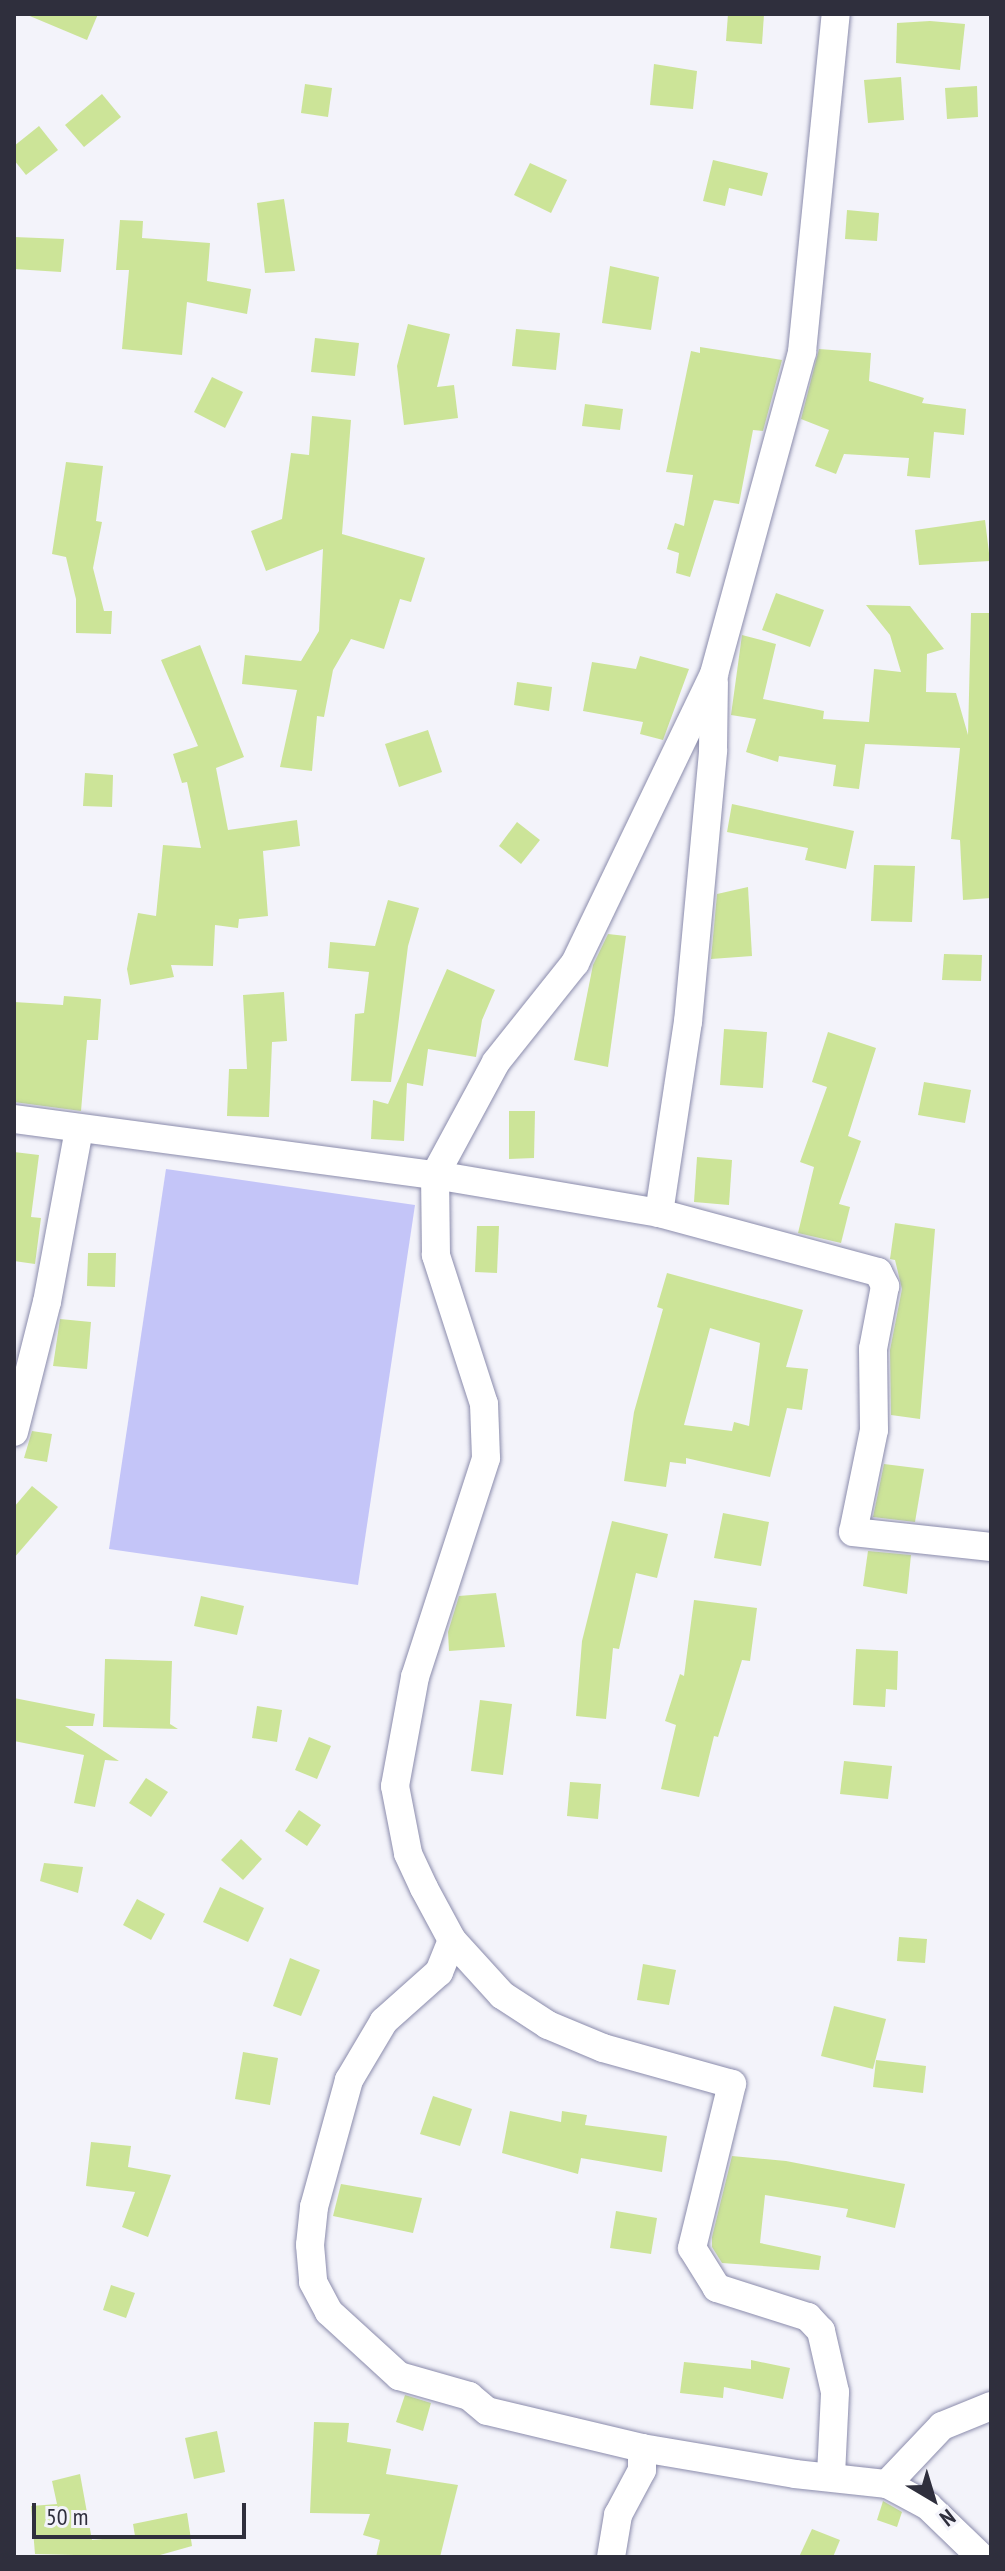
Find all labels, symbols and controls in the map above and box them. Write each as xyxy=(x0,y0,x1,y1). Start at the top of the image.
north arrow xyxy=(893,2459,973,2539)
scale bar xyxy=(36,2487,250,2537)
text: 50 m xyxy=(46,2501,88,2532)
text: N xyxy=(934,2503,961,2533)

